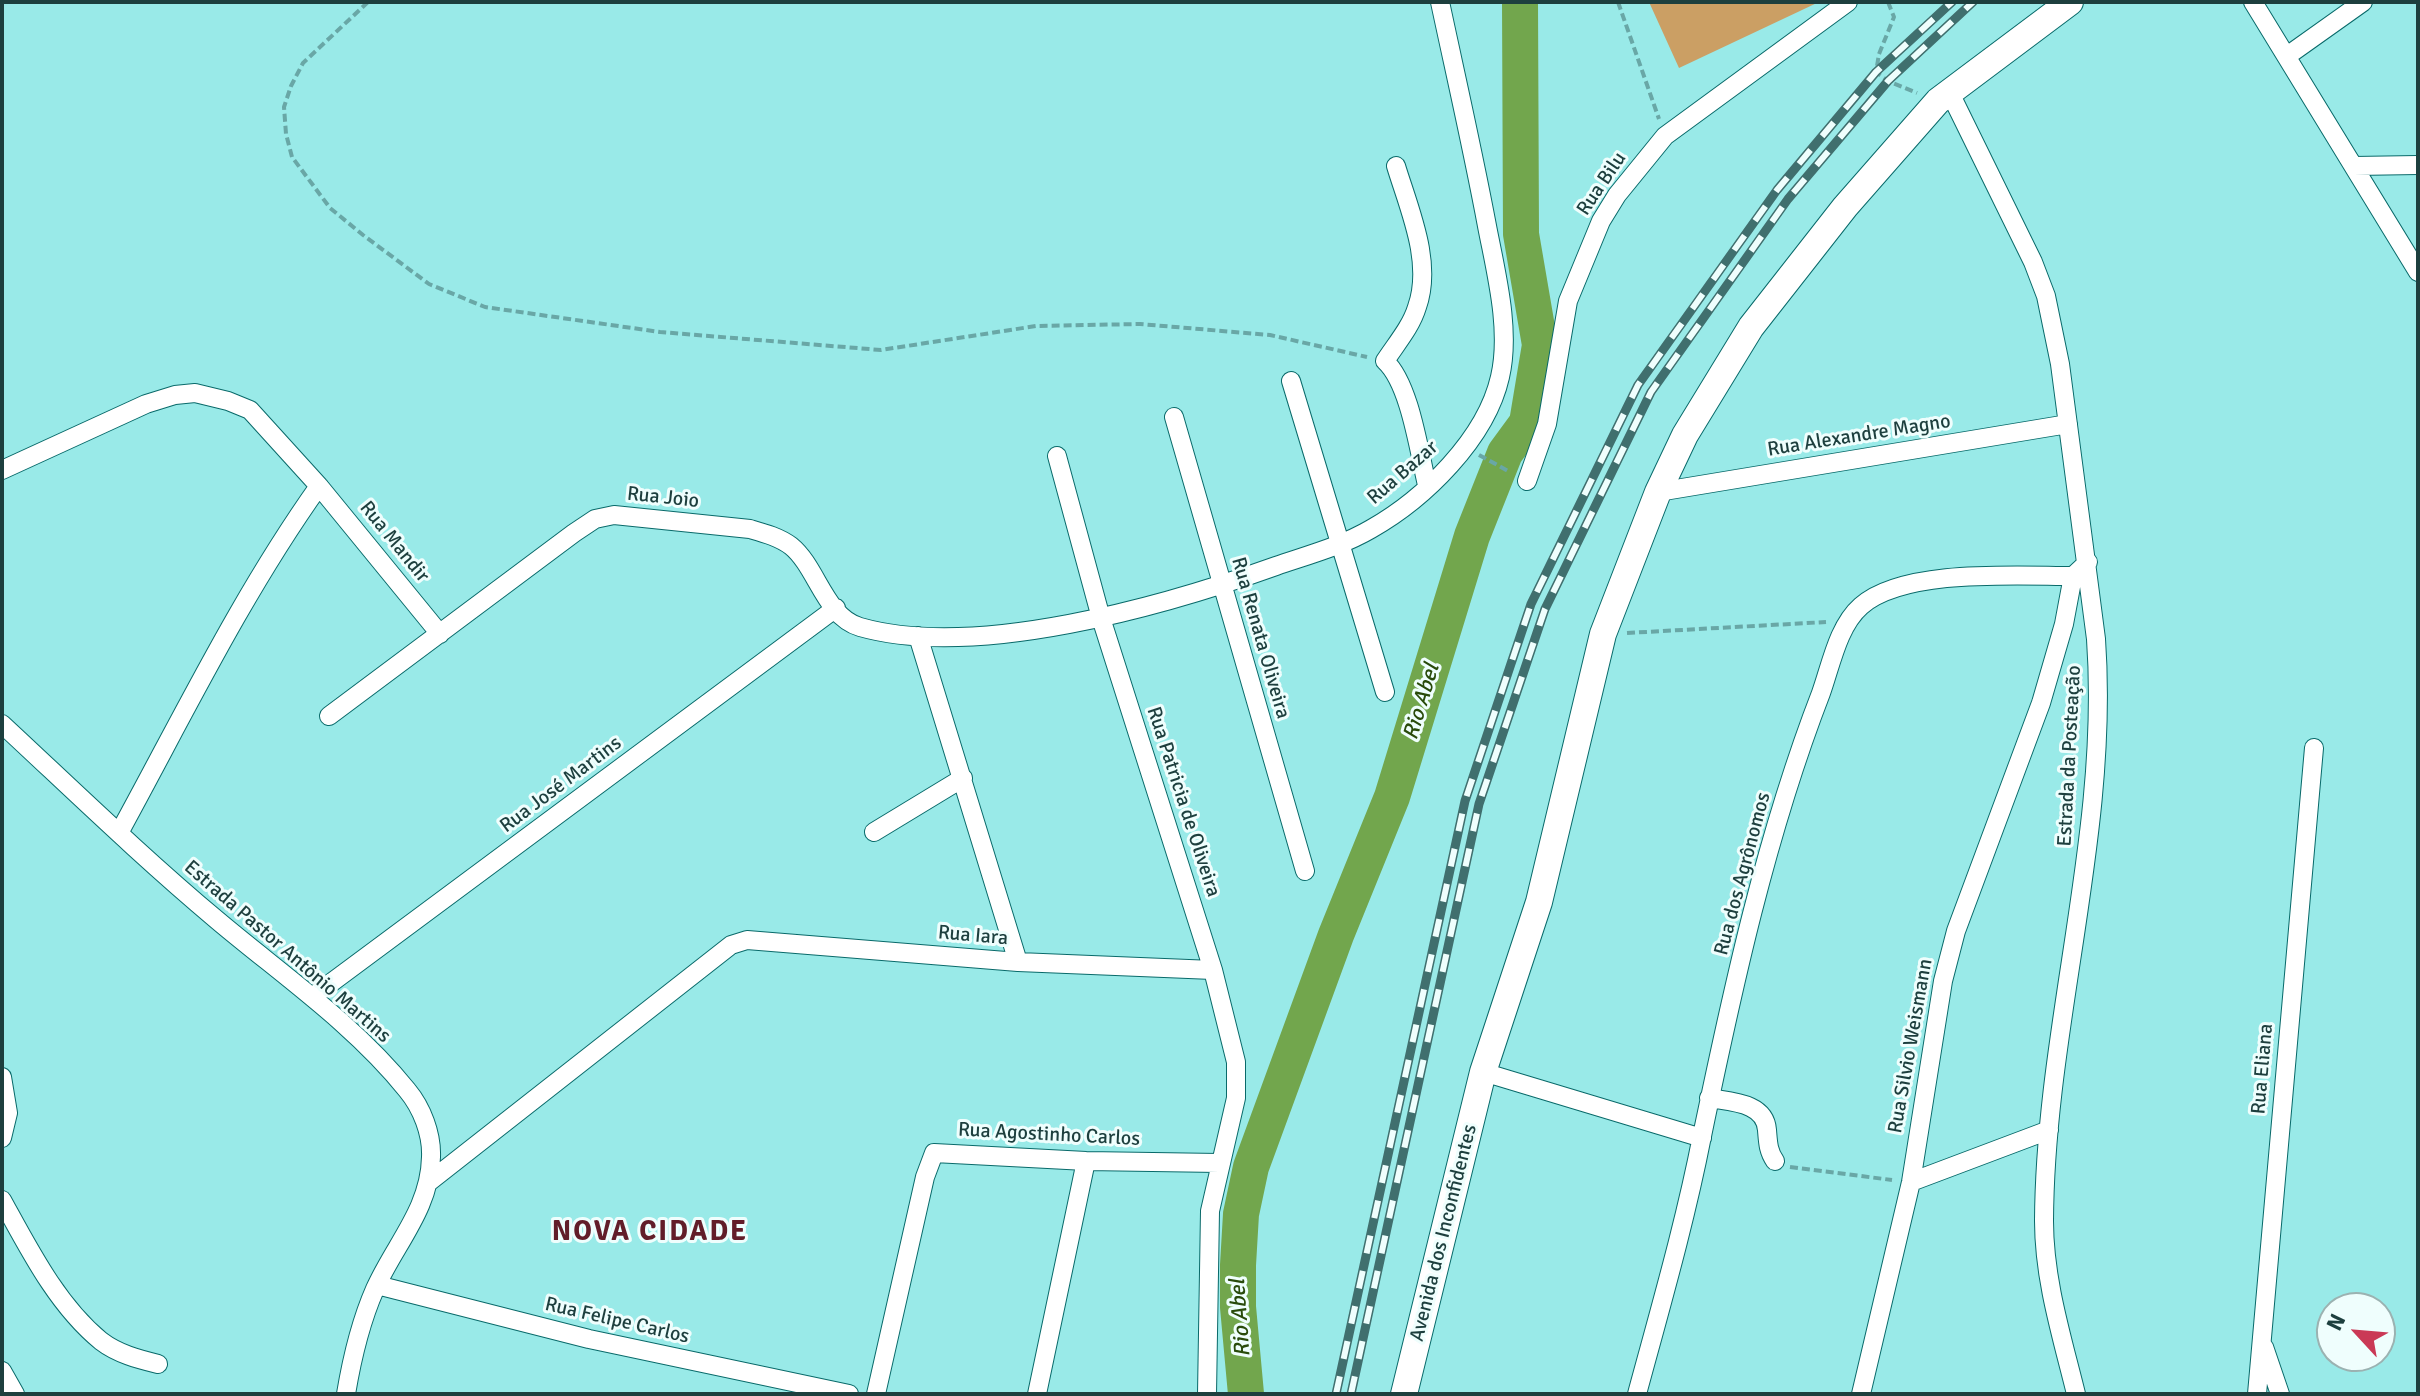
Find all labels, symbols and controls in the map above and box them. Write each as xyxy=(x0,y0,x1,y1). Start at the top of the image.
street label: Rua Bilu xyxy=(1572,148,1632,220)
street label: Rua Alexandre Magno xyxy=(1766,410,1952,462)
street label: Rua Bazar xyxy=(1363,436,1443,510)
street label: Rua Joio xyxy=(626,482,700,514)
street label: Rua Mandir xyxy=(354,497,434,587)
street label: Rua Renata Oliveira xyxy=(1225,554,1295,722)
water label: Rio Abel xyxy=(1398,661,1446,743)
street label: Estrada da Posteação xyxy=(2053,665,2087,847)
street label: Rua Patricia de Oliveira xyxy=(1141,704,1225,900)
street label: Rua José Martins xyxy=(496,732,626,838)
street label: Rua dos Agrônomos xyxy=(1710,790,1776,958)
street label: Estrada Pastor Antônio Martins xyxy=(179,856,395,1048)
street label: Rua Iara xyxy=(937,921,1009,951)
street label: Rua Silvio Weismann xyxy=(1884,957,1938,1135)
street label: Rua Eliana xyxy=(2247,1023,2279,1115)
street label: Rua Agostinho Carlos xyxy=(957,1118,1141,1152)
street label: Avenida dos Inconfidentes xyxy=(1405,1122,1483,1344)
district label: NOVA CIDADE xyxy=(552,1216,748,1250)
water label: Rio Abel xyxy=(1225,1278,1257,1358)
north arrow xyxy=(2316,1292,2396,1372)
street label: Rua Felipe Carlos xyxy=(542,1293,692,1349)
text: N xyxy=(2320,1309,2351,1335)

